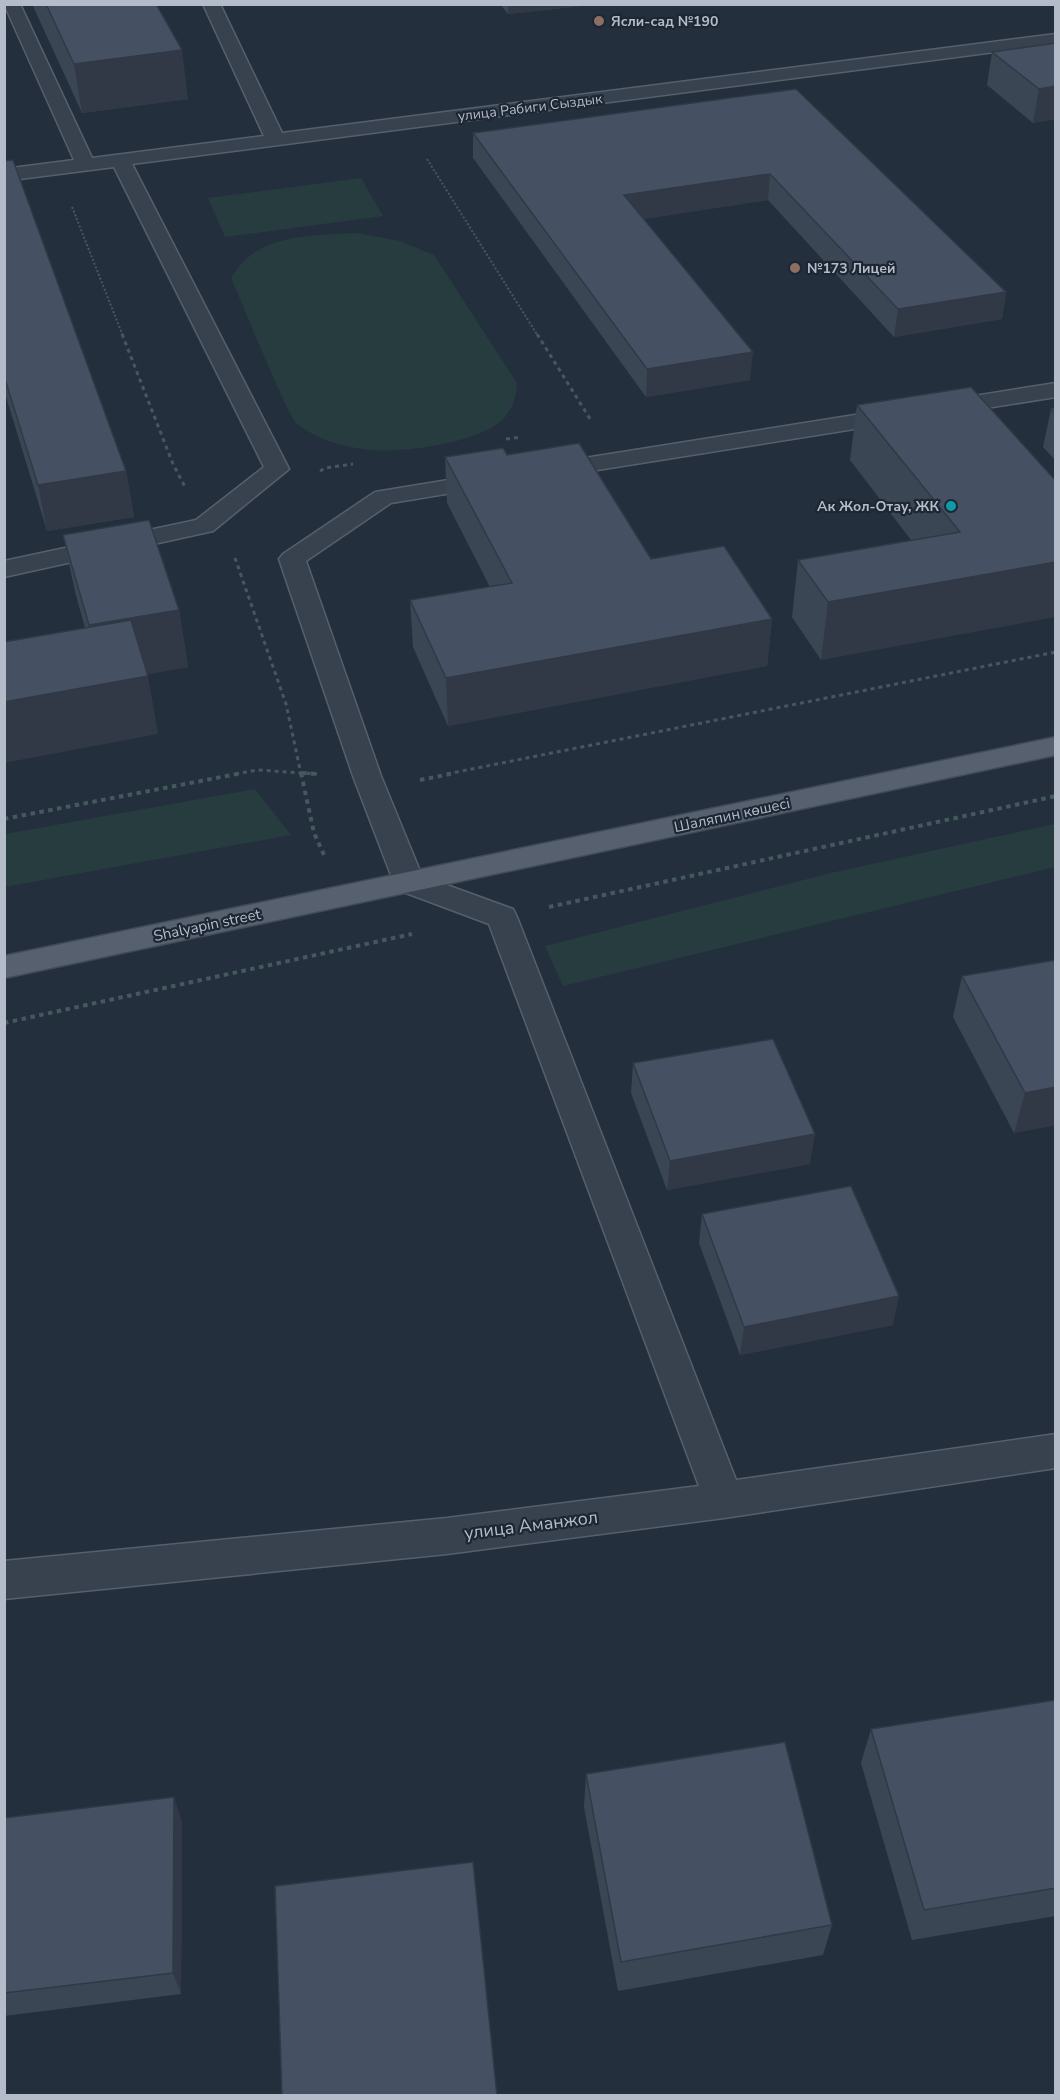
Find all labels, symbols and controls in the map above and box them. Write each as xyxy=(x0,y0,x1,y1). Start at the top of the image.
place label: Ясли-сад №190 xyxy=(611,12,718,31)
marker: Ясли-сад №190 xyxy=(592,14,606,28)
street label: улица Рабиги Сыздык xyxy=(457,89,604,126)
place label: №173 Лицей xyxy=(807,259,895,278)
marker: №173 Лицей xyxy=(788,261,802,275)
place label: Ак Жол-Отау, ЖК xyxy=(817,497,940,516)
marker: Ак Жол-Отау, ЖК xyxy=(944,499,958,513)
street label: Шаляпин көшесі xyxy=(672,793,792,837)
street label: Shalyapin street xyxy=(152,904,263,946)
street label: улица Аманжол xyxy=(463,1505,599,1545)

